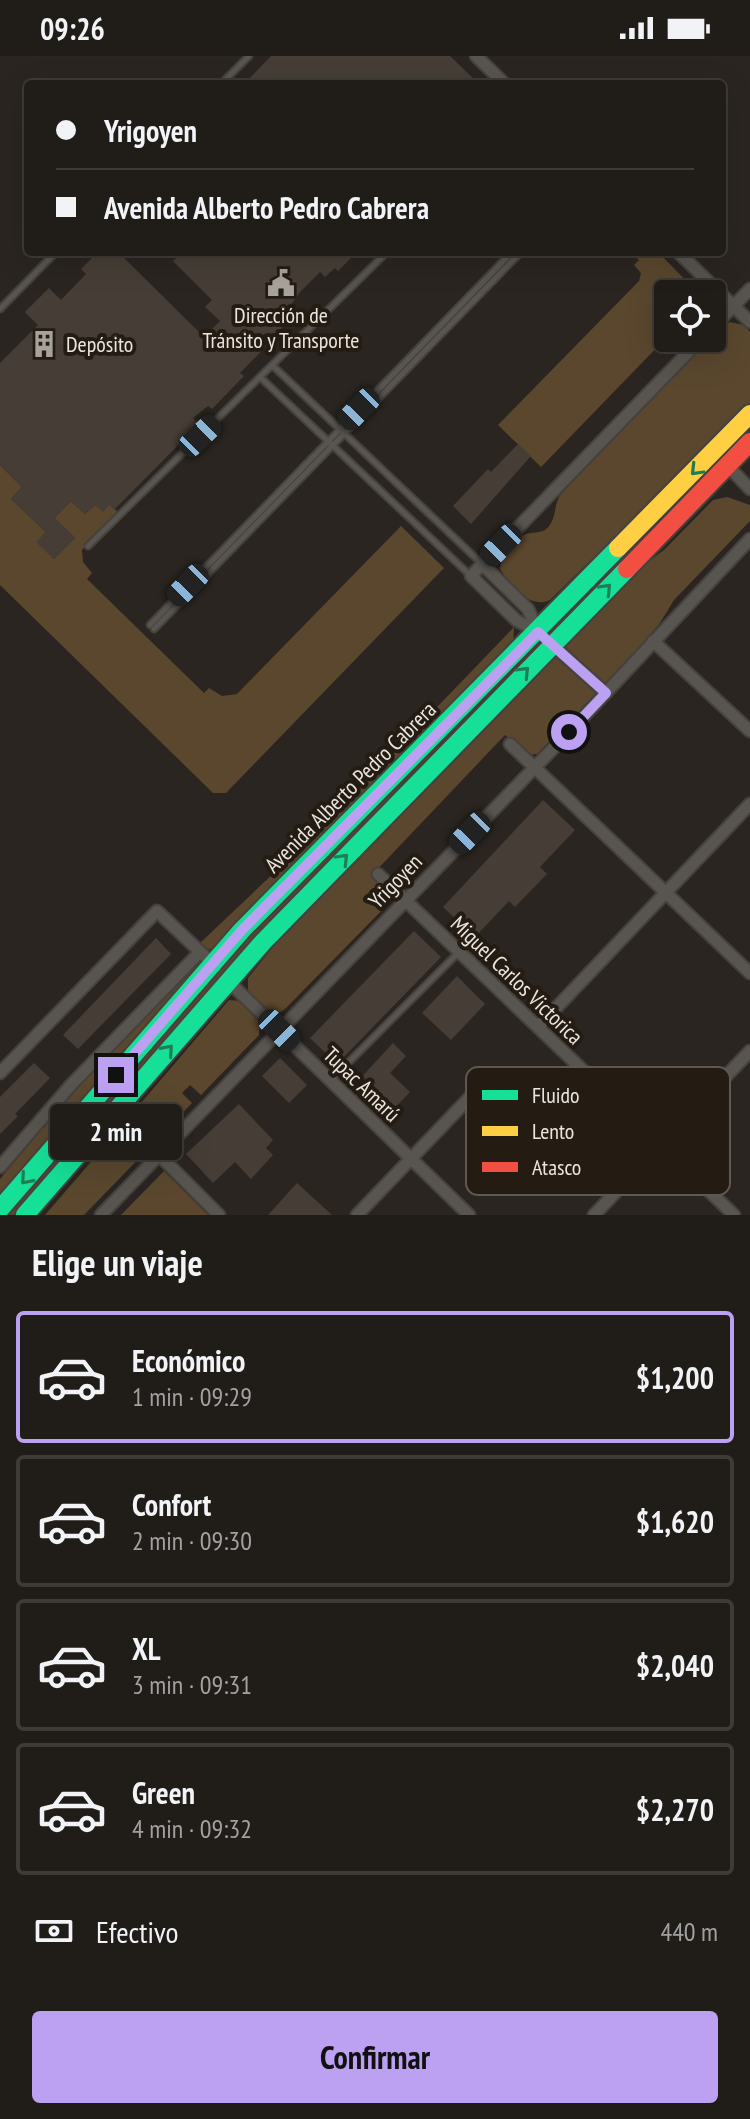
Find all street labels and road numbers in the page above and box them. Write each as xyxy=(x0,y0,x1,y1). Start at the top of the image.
street label: Avenida Alberto Pedro Cabrera xyxy=(258,695,442,879)
street label: Yrigoyen xyxy=(362,848,428,914)
street label: Miguel Carlos Victorica xyxy=(445,910,589,1050)
street label: Tupac Amarú xyxy=(318,1040,406,1128)

